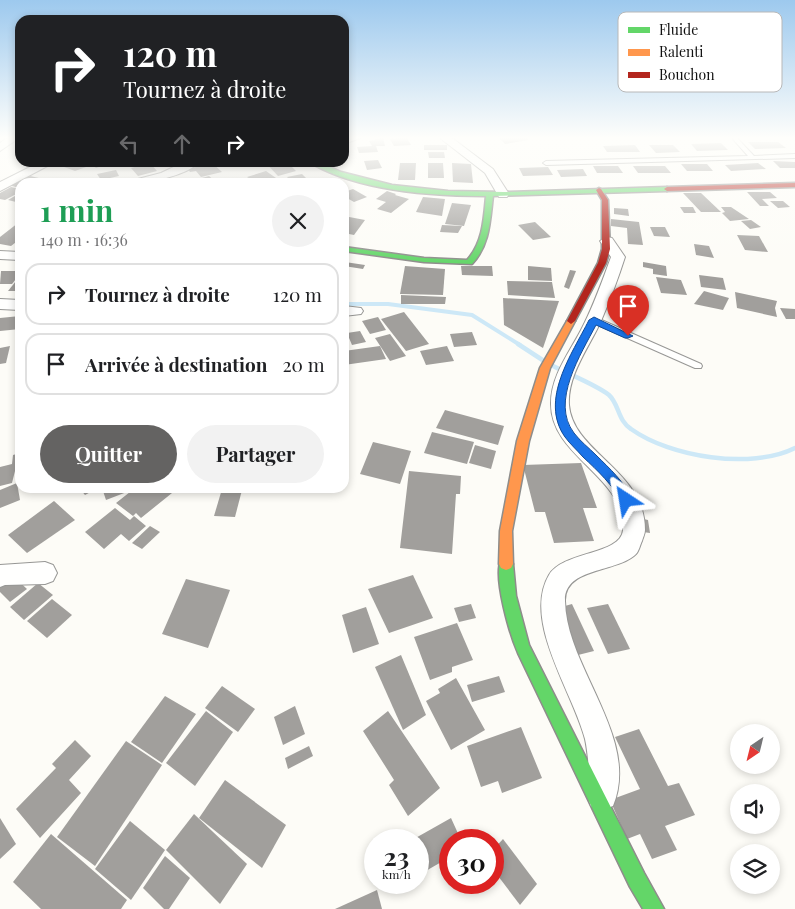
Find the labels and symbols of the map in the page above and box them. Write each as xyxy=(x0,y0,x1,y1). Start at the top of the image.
legend xyxy=(618,12,782,92)
text: Fluide xyxy=(659,20,698,39)
text: Ralenti xyxy=(659,42,703,61)
text: Bouchon xyxy=(659,65,715,84)
pin xyxy=(607,285,649,336)
position arrow xyxy=(599,473,651,525)
north arrow xyxy=(730,724,780,774)
speed limit sign: 30 xyxy=(439,829,504,894)

